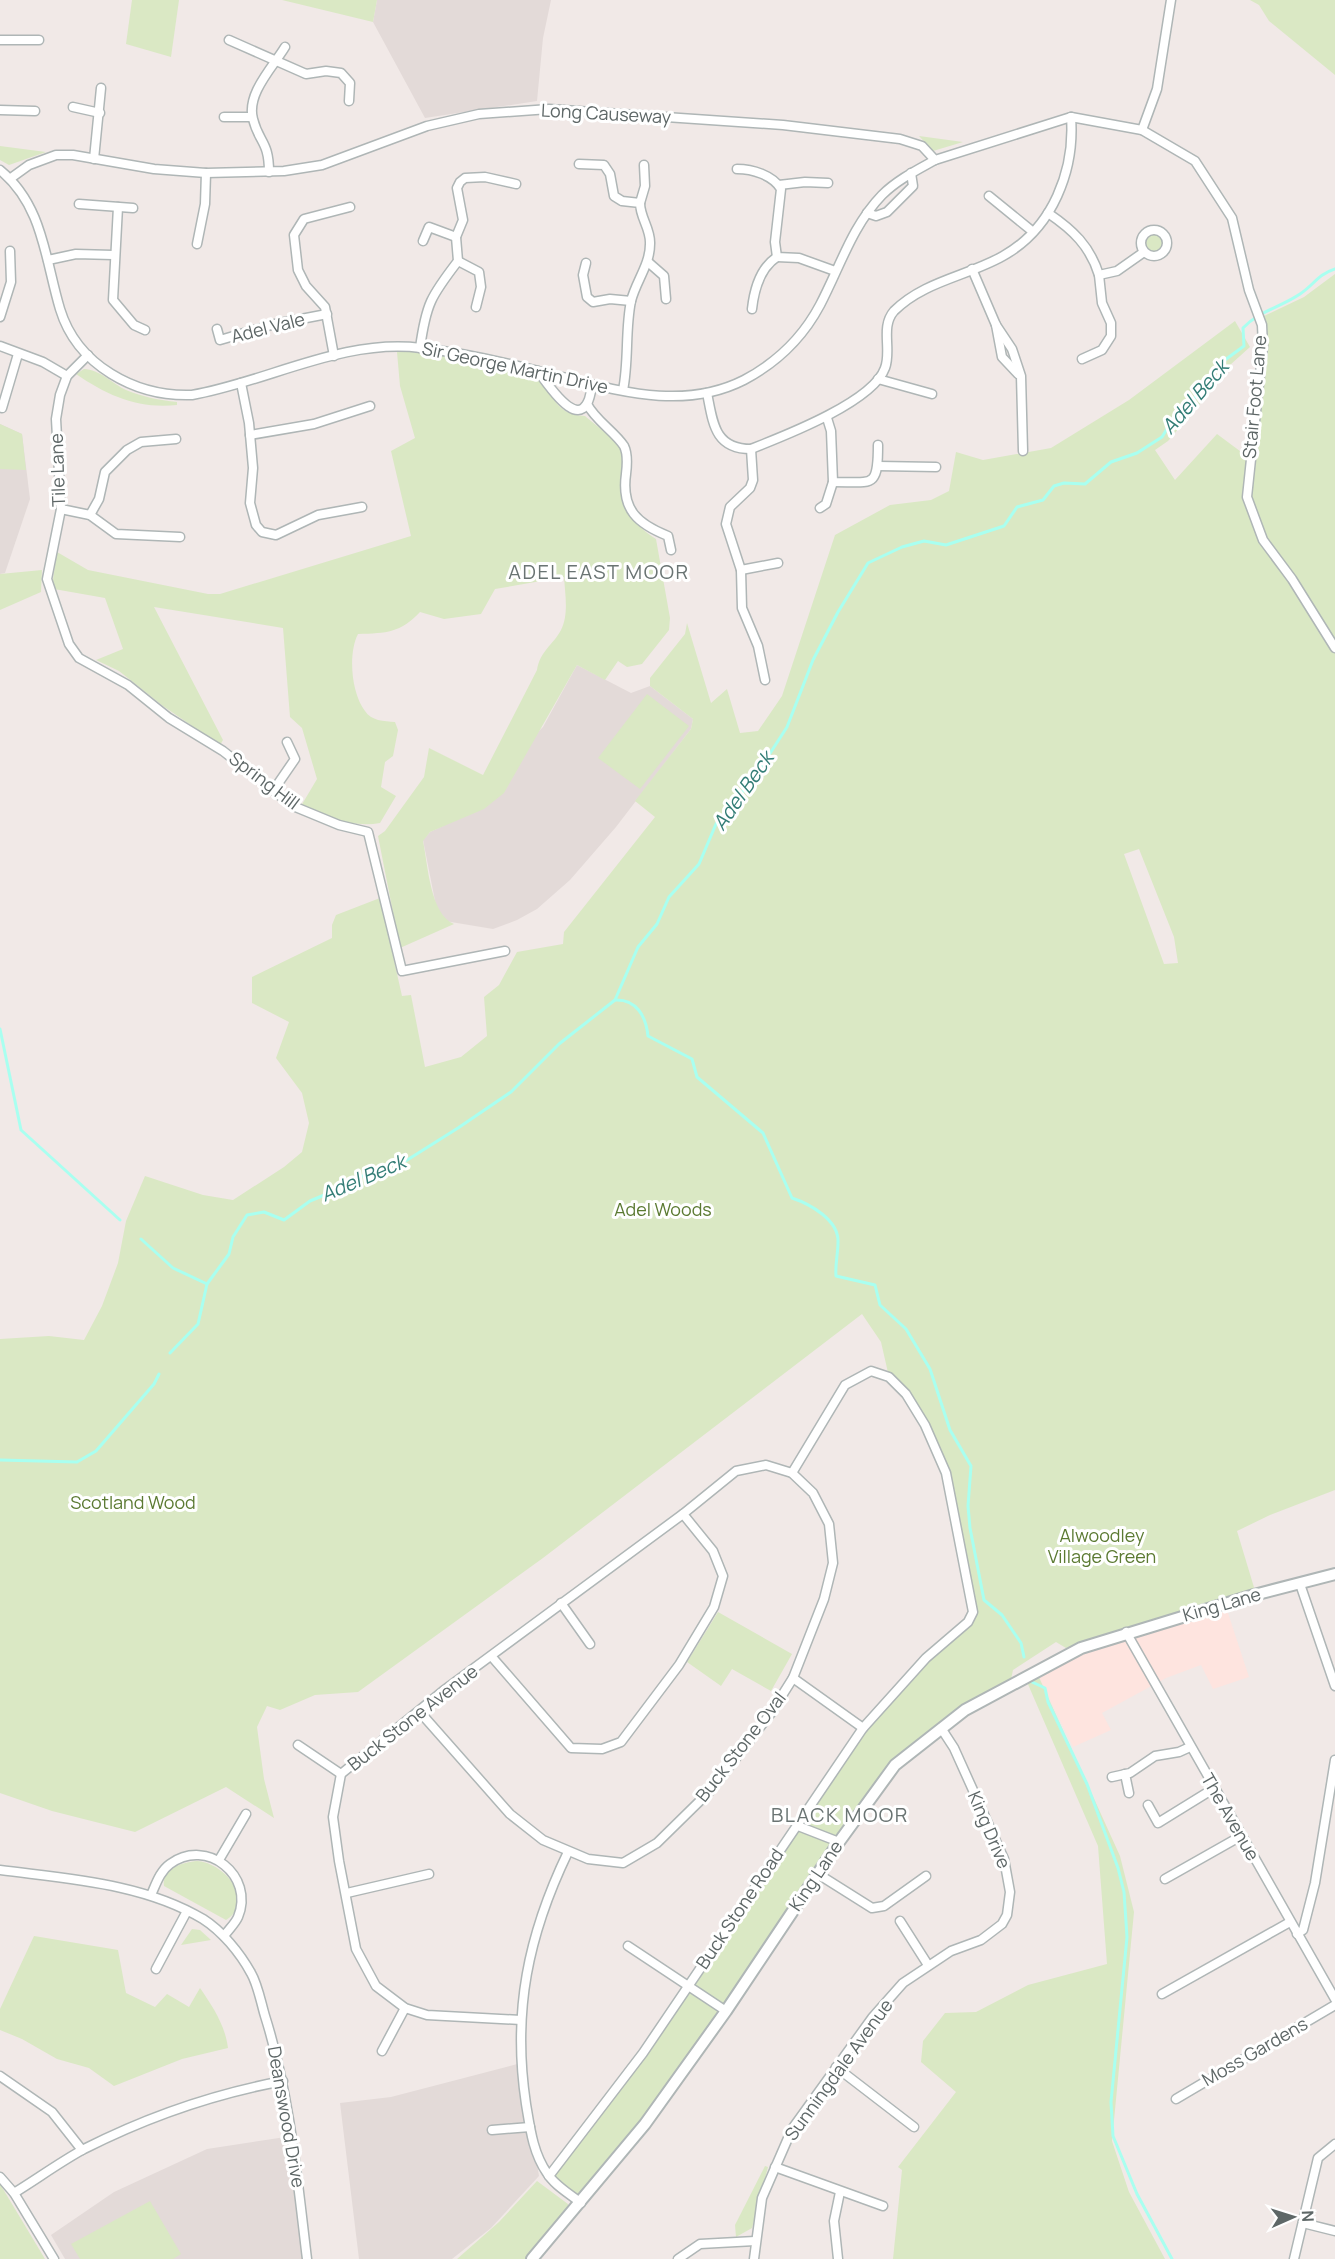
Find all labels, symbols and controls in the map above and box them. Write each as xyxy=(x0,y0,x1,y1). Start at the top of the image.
street label: Long Causeway xyxy=(540,98,672,128)
street label: Adel Vale xyxy=(228,306,307,348)
street label: Stair Foot Lane xyxy=(1237,334,1271,460)
street label: Sir George Martin Drive xyxy=(420,336,610,398)
water label: Adel Beck xyxy=(1155,352,1236,439)
street label: Tile Lane xyxy=(44,433,70,507)
district label: ADEL EAST MOOR xyxy=(508,558,690,585)
water label: Adel Beck xyxy=(706,744,781,835)
street label: Spring Hill xyxy=(225,746,305,815)
water label: Adel Beck xyxy=(316,1146,412,1208)
park label: Adel Woods xyxy=(614,1197,712,1221)
park label: Scotland Wood xyxy=(70,1490,196,1514)
park label: Alwoodley Village Green xyxy=(1048,1523,1156,1568)
street label: King Lane xyxy=(1180,1581,1264,1627)
street label: Buck Stone Avenue xyxy=(342,1659,482,1776)
street label: Buck Stone Oval xyxy=(690,1686,791,1806)
street label: The Avenue xyxy=(1196,1768,1266,1865)
street label: King Drive xyxy=(963,1787,1017,1872)
district label: BLACK MOOR xyxy=(771,1801,909,1828)
street label: King Lane xyxy=(783,1835,848,1915)
street label: Buck Stone Road xyxy=(690,1844,788,1973)
street label: Sunningdale Avenue xyxy=(779,1994,898,2145)
street label: Moss Gardens xyxy=(1197,2011,1312,2091)
street label: Deanswood Drive xyxy=(263,2044,311,2189)
north arrow xyxy=(1263,2187,1323,2247)
text: N xyxy=(1297,2210,1319,2223)

